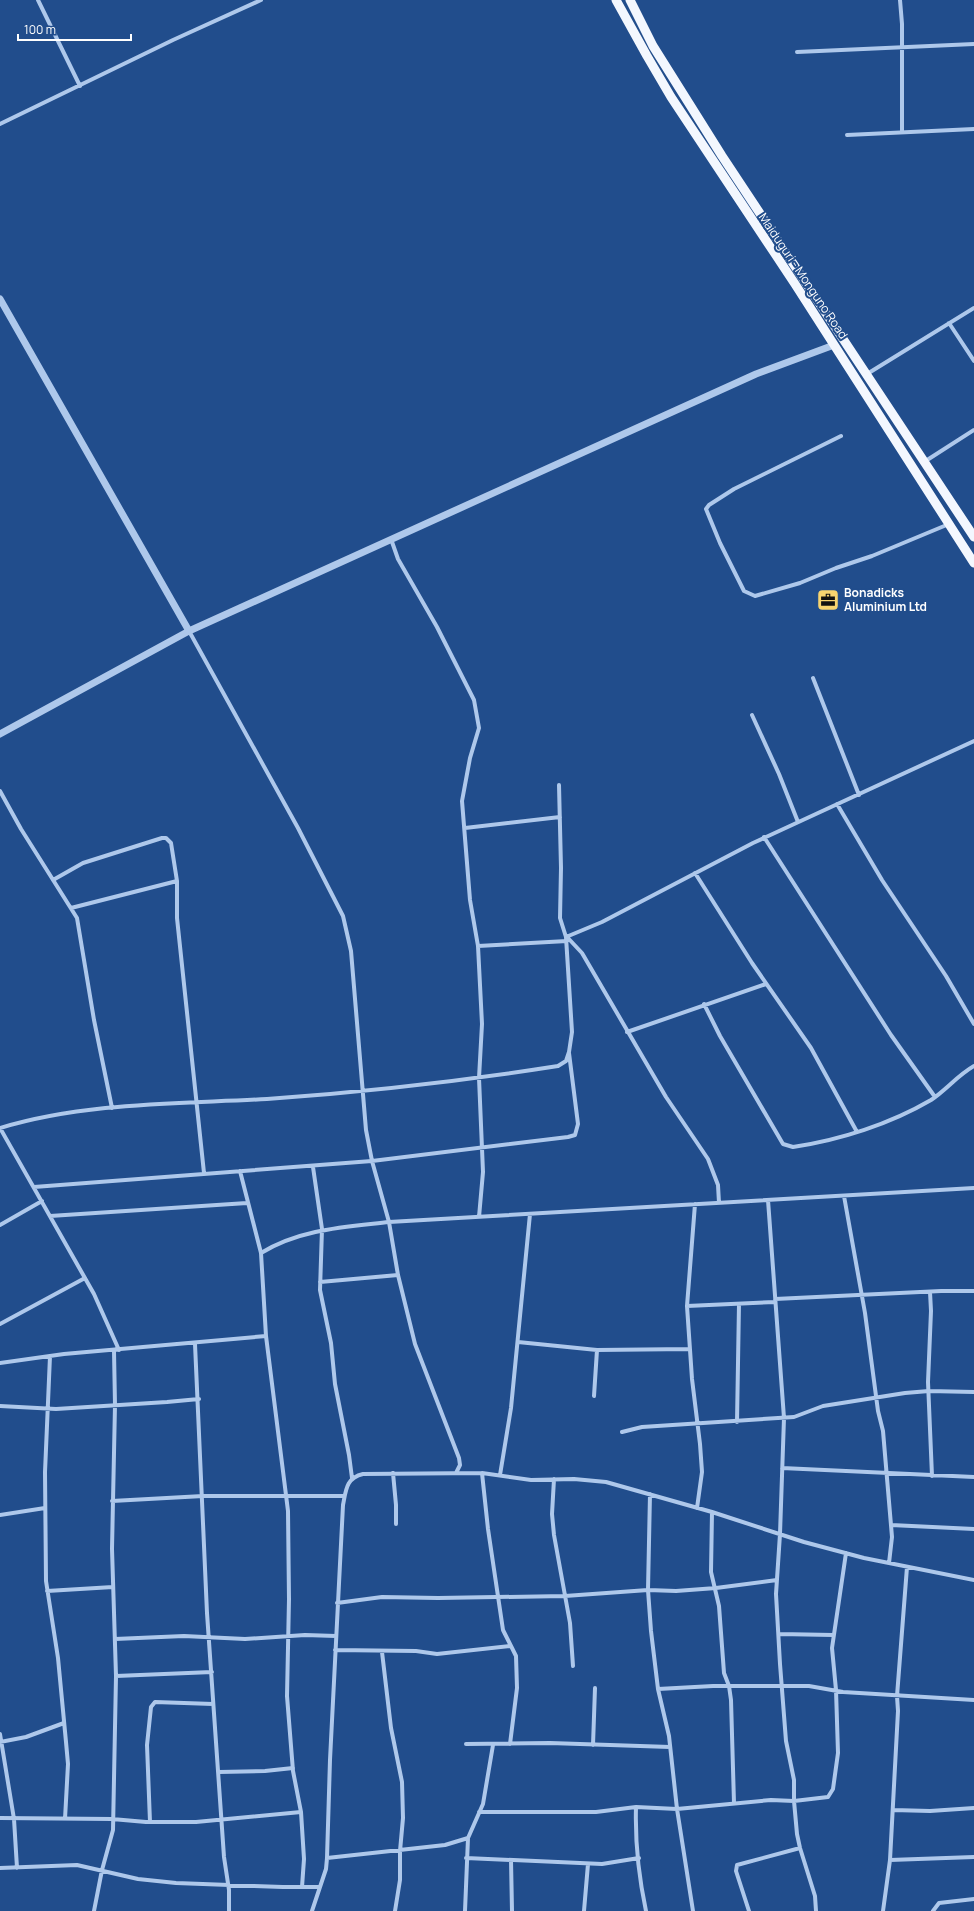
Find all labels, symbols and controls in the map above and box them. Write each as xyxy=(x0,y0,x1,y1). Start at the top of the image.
scale bar xyxy=(18,16,131,42)
text: 100 m xyxy=(24,21,56,38)
street label: Maiduguri - Monguno Road xyxy=(755,209,852,342)
place label: Bonadicks Aluminium Ltd xyxy=(844,584,927,615)
office icon: Bonadicks Aluminium Ltd xyxy=(815,587,841,613)

